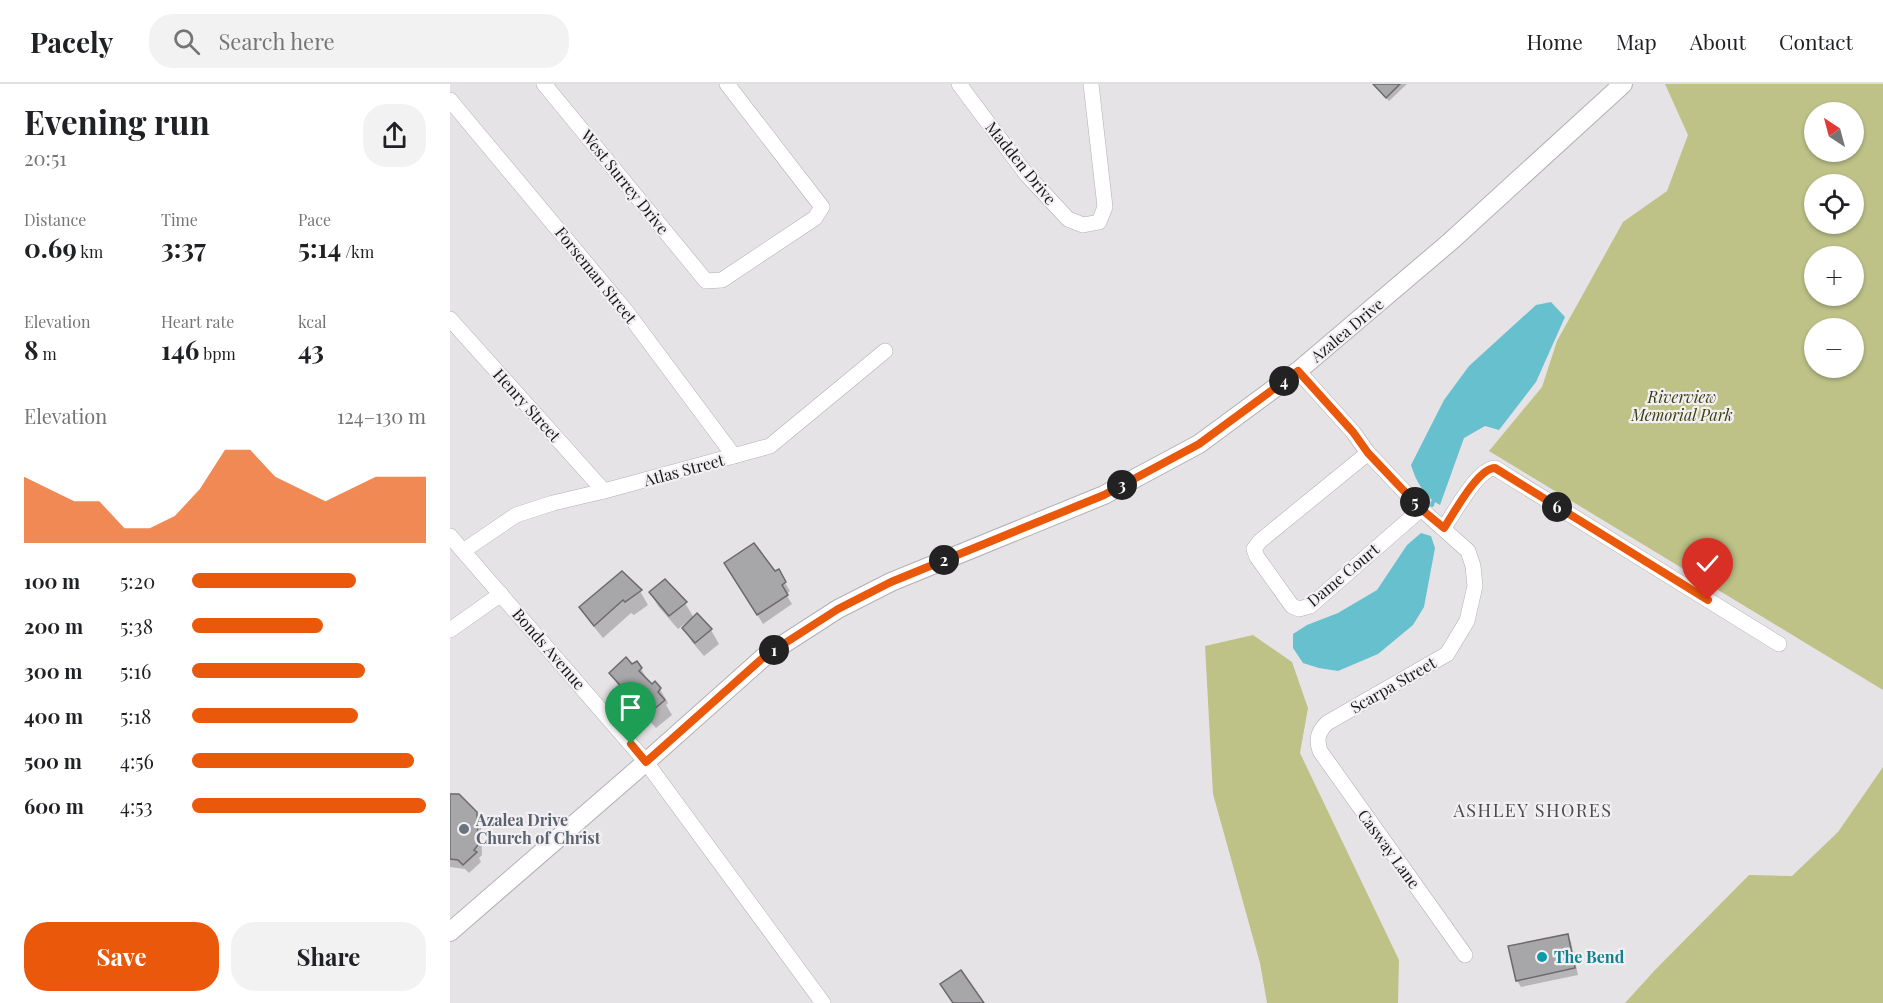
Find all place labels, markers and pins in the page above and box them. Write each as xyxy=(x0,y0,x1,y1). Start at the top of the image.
pin: 4 xyxy=(1269,366,1299,396)
pin: 3 xyxy=(1107,470,1137,500)
pin: 5 xyxy=(1400,487,1430,517)
pin: 6 xyxy=(1542,492,1572,522)
pin xyxy=(1682,538,1733,600)
pin: 2 xyxy=(929,545,959,575)
pin: 1 xyxy=(759,635,789,665)
pin xyxy=(605,682,656,744)
place label: Azalea Drive Church of Christ xyxy=(475,809,601,848)
marker: Azalea Drive Church of Christ xyxy=(457,822,471,836)
place label: The Bend xyxy=(1554,946,1625,967)
marker: The Bend xyxy=(1535,950,1549,964)

